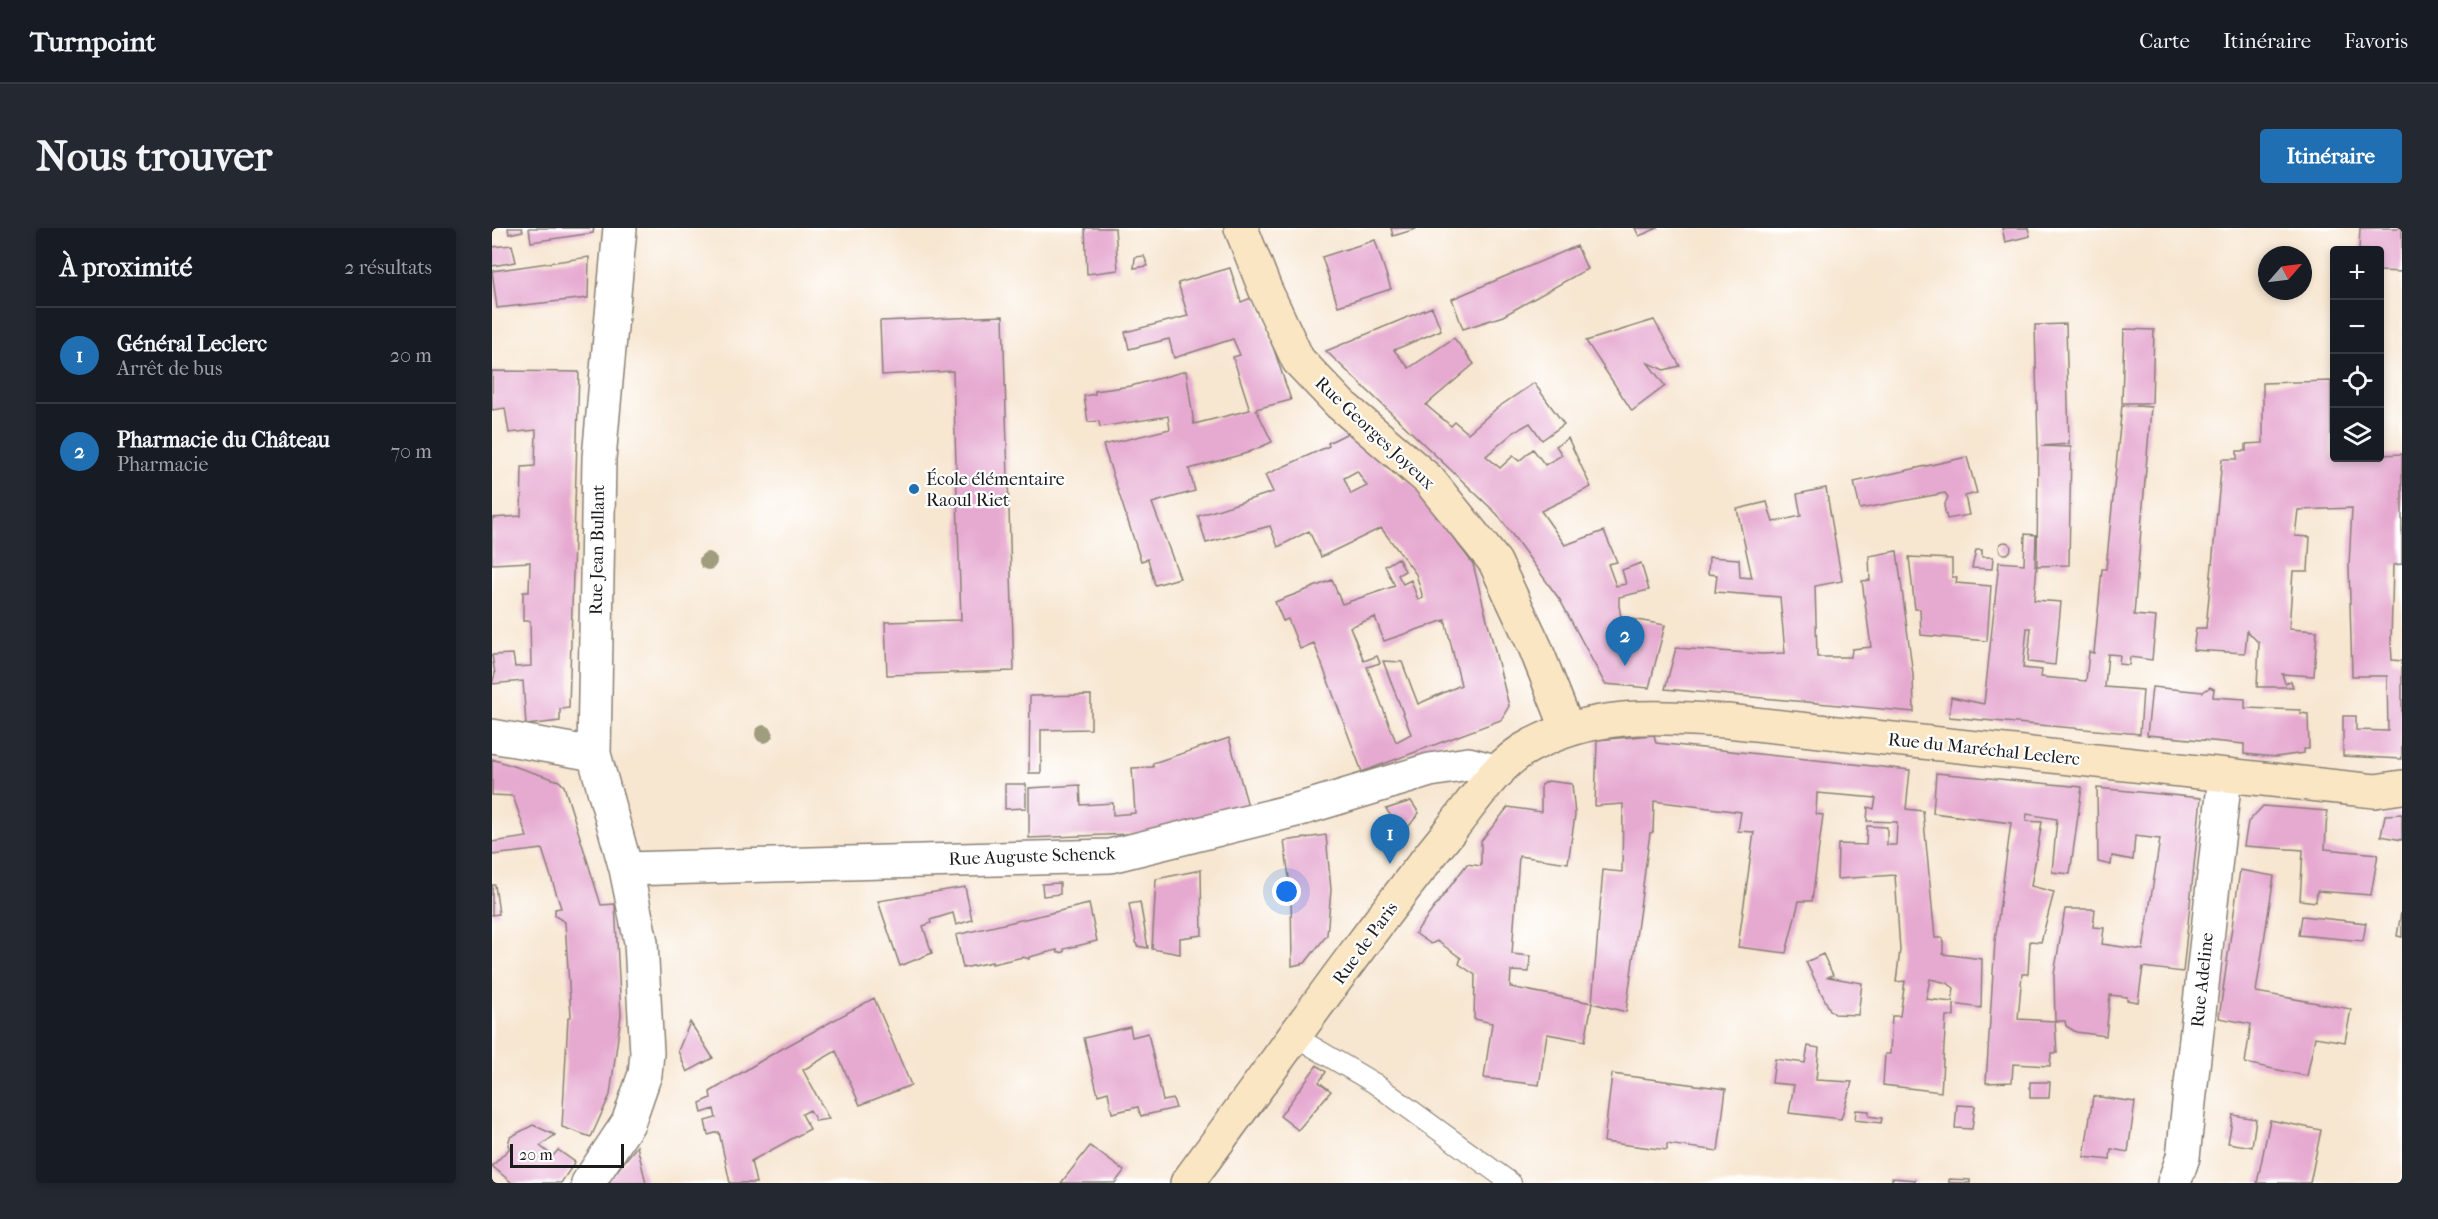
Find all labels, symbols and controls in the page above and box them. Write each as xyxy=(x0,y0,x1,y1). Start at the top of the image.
text: Turnpoint xyxy=(30,25,156,58)
text: Carte xyxy=(2139,29,2190,53)
text: Itinéraire xyxy=(2223,29,2311,53)
text: Favoris xyxy=(2344,29,2408,53)
button: Itinéraire xyxy=(2260,129,2402,183)
text: Nous trouver xyxy=(36,132,272,181)
north arrow xyxy=(2258,246,2312,300)
map controls xyxy=(2330,246,2384,462)
button: + xyxy=(2330,246,2384,300)
text: À proximité xyxy=(60,252,192,283)
text: 2 résultats xyxy=(344,256,432,279)
button: − xyxy=(2330,300,2384,354)
text: Général Leclerc xyxy=(117,331,267,357)
text: 1 xyxy=(76,344,83,367)
text: 20 m xyxy=(390,344,432,367)
button: locate xyxy=(2330,354,2384,408)
text: Arrêt de bus xyxy=(117,357,222,380)
street label: Rue Georges Joyeux xyxy=(1311,373,1439,494)
button: layers xyxy=(2330,408,2384,462)
text: Pharmacie du Château xyxy=(117,427,330,453)
text: 2 xyxy=(74,440,85,463)
text: 70 m xyxy=(390,440,432,463)
text: Pharmacie xyxy=(117,453,208,476)
place label: École élémentaire Raoul Riet xyxy=(926,468,1065,511)
marker: École élémentaire Raoul Riet xyxy=(907,482,921,496)
street label: Rue Jean Bullant xyxy=(586,484,609,615)
pin: 2 xyxy=(1606,616,1644,666)
street label: Rue du Maréchal Leclerc xyxy=(1887,729,2081,770)
pin: 1 xyxy=(1370,814,1410,864)
street label: Rue Auguste Schenck xyxy=(948,843,1116,870)
your location xyxy=(1272,877,1301,906)
street label: Rue de Paris xyxy=(1328,898,1403,989)
street label: Rue Adeline xyxy=(2187,931,2218,1029)
scale bar xyxy=(510,1141,624,1168)
text: 20 m xyxy=(519,1145,553,1164)

